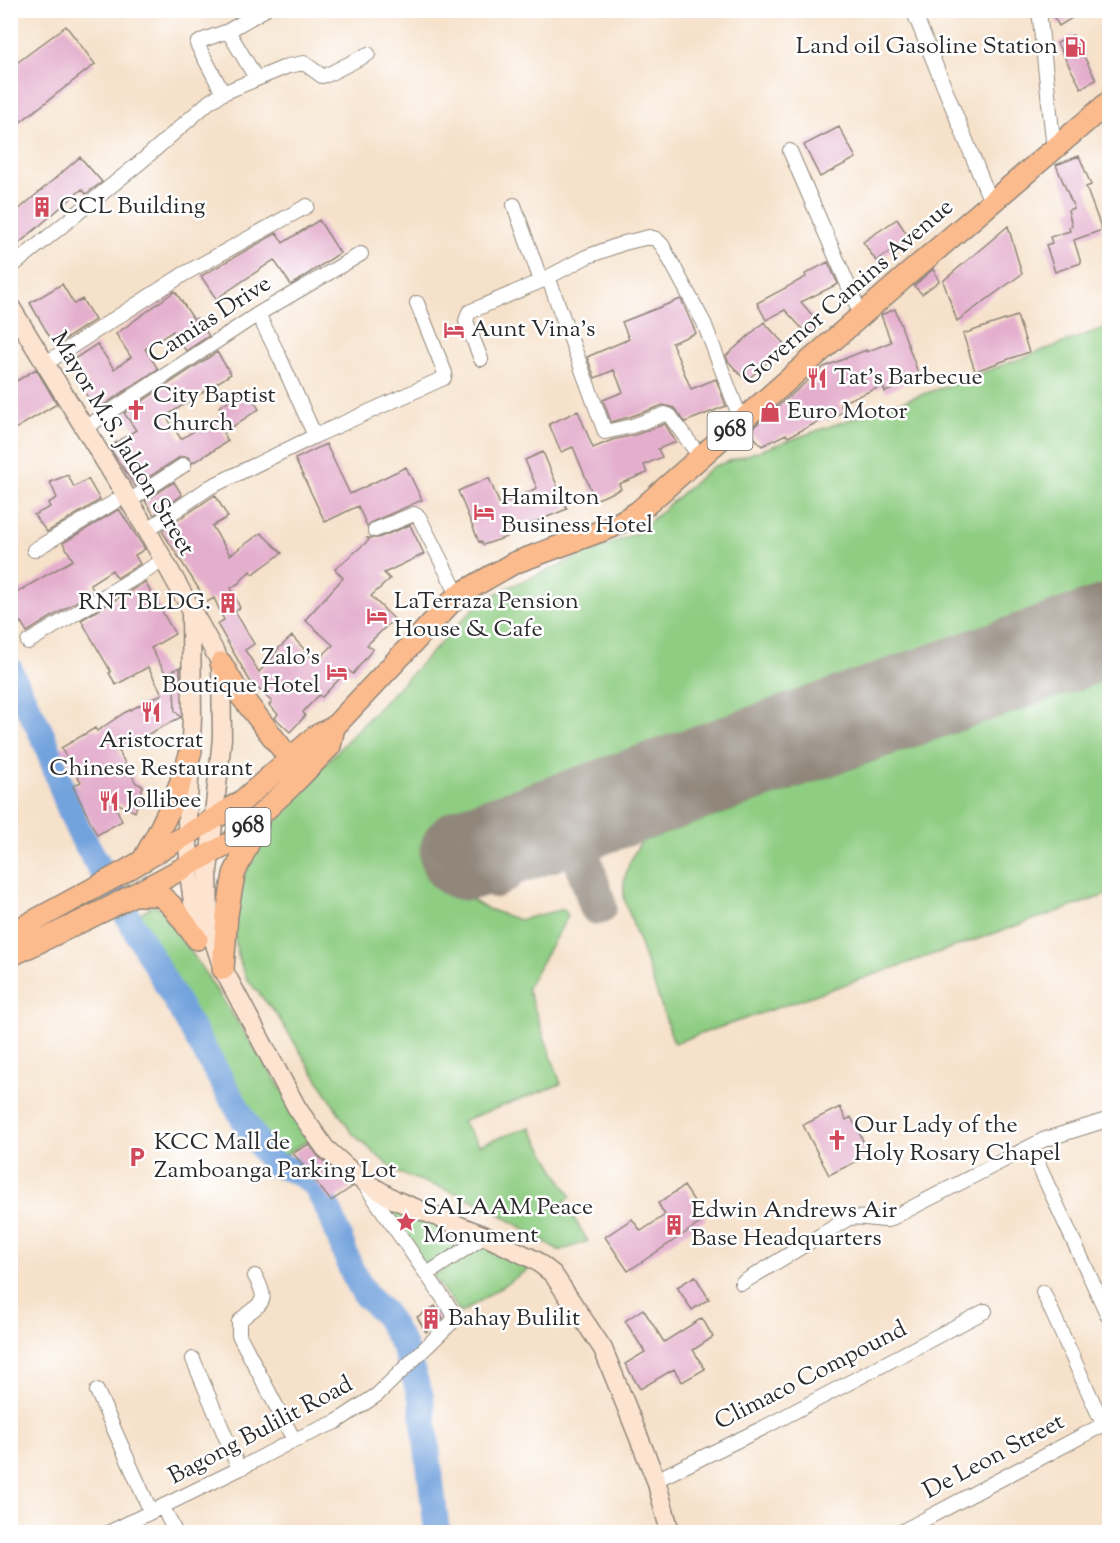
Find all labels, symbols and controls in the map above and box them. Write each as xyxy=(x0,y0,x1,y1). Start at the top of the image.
place label: Land oil Gasoline Station xyxy=(796,30,1058,64)
fuel station icon: Land oil Gasoline Station xyxy=(1063,35,1087,59)
place label: CCL Building xyxy=(59,190,206,224)
street label: Governor Camins Avenue xyxy=(735,191,961,395)
building icon: CCL Building xyxy=(30,195,54,219)
street label: Camias Drive xyxy=(142,268,278,372)
place label: Aunt Vina's xyxy=(471,313,596,347)
hotel icon: Aunt Vina's xyxy=(442,318,466,342)
street label: Mayor M.S. Jaldon Street xyxy=(41,325,203,563)
place label: Tat's Barbecue xyxy=(834,361,983,395)
restaurant icon: Tat's Barbecue xyxy=(805,366,829,390)
place label: City Baptist Church xyxy=(153,379,276,441)
place label: Euro Motor xyxy=(787,395,908,429)
church icon: City Baptist Church xyxy=(124,398,148,422)
shop icon: Euro Motor xyxy=(758,400,782,424)
road number: 968 xyxy=(708,412,752,450)
place label: Hamilton Business Hotel xyxy=(501,481,654,543)
hotel icon: Hamilton Business Hotel xyxy=(472,500,496,524)
place label: LaTerraza Pension House & Cafe xyxy=(394,585,579,647)
place label: RNT BLDG. xyxy=(78,586,211,620)
building icon: RNT BLDG. xyxy=(216,591,240,615)
hotel icon: LaTerraza Pension House & Cafe xyxy=(365,604,389,628)
place label: Zalo's Boutique Hotel xyxy=(162,641,320,703)
hotel icon: Zalo's Boutique Hotel xyxy=(325,660,349,684)
restaurant icon: Aristocrat Chinese Restaurant xyxy=(139,700,163,724)
place label: Aristocrat Chinese Restaurant xyxy=(49,724,253,786)
place label: Jollibee xyxy=(124,784,201,818)
restaurant icon: Jollibee xyxy=(97,789,121,813)
road number: 968 xyxy=(226,808,270,846)
place label: Our Lady of the Holy Rosary Chapel xyxy=(854,1109,1061,1171)
place label: KCC Mall de Zamboanga Parking Lot xyxy=(154,1126,397,1188)
church icon: Our Lady of the Holy Rosary Chapel xyxy=(825,1128,849,1152)
parking icon: KCC Mall de Zamboanga Parking Lot xyxy=(125,1145,149,1169)
place label: SALAAM Peace Monument xyxy=(423,1191,593,1253)
place label: Edwin Andrews Air Base Headquarters xyxy=(691,1194,897,1256)
place icon: SALAAM Peace Monument xyxy=(394,1210,418,1234)
building icon: Edwin Andrews Air Base Headquarters xyxy=(662,1213,686,1237)
place label: Bahay Bulilit xyxy=(448,1302,580,1336)
building icon: Bahay Bulilit xyxy=(419,1307,443,1331)
street label: Climaco Compound xyxy=(709,1313,913,1439)
street label: Bagong Bulilit Road xyxy=(163,1368,360,1494)
street label: De Leon Street xyxy=(917,1406,1071,1508)

